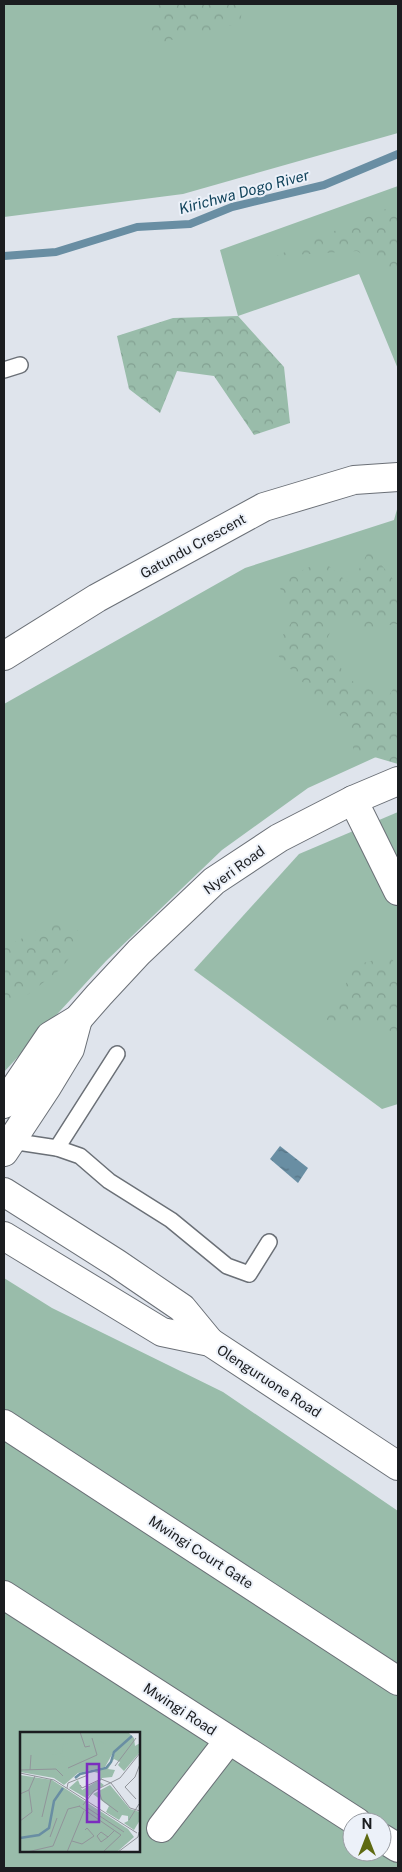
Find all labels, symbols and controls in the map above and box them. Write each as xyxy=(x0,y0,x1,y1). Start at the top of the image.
water label: Kirichwa Dogo River xyxy=(177,166,311,217)
street label: Gatundu Crescent xyxy=(138,510,248,582)
street label: Nyeri Road xyxy=(200,843,268,897)
street label: Olenguruone Road xyxy=(214,1341,324,1421)
street label: Mwingi Court Gate xyxy=(146,1512,256,1592)
street label: Mwingi Road xyxy=(141,1679,219,1739)
inset map xyxy=(20,1732,140,1852)
north arrow xyxy=(342,1812,392,1862)
text: N xyxy=(362,1816,372,1832)

